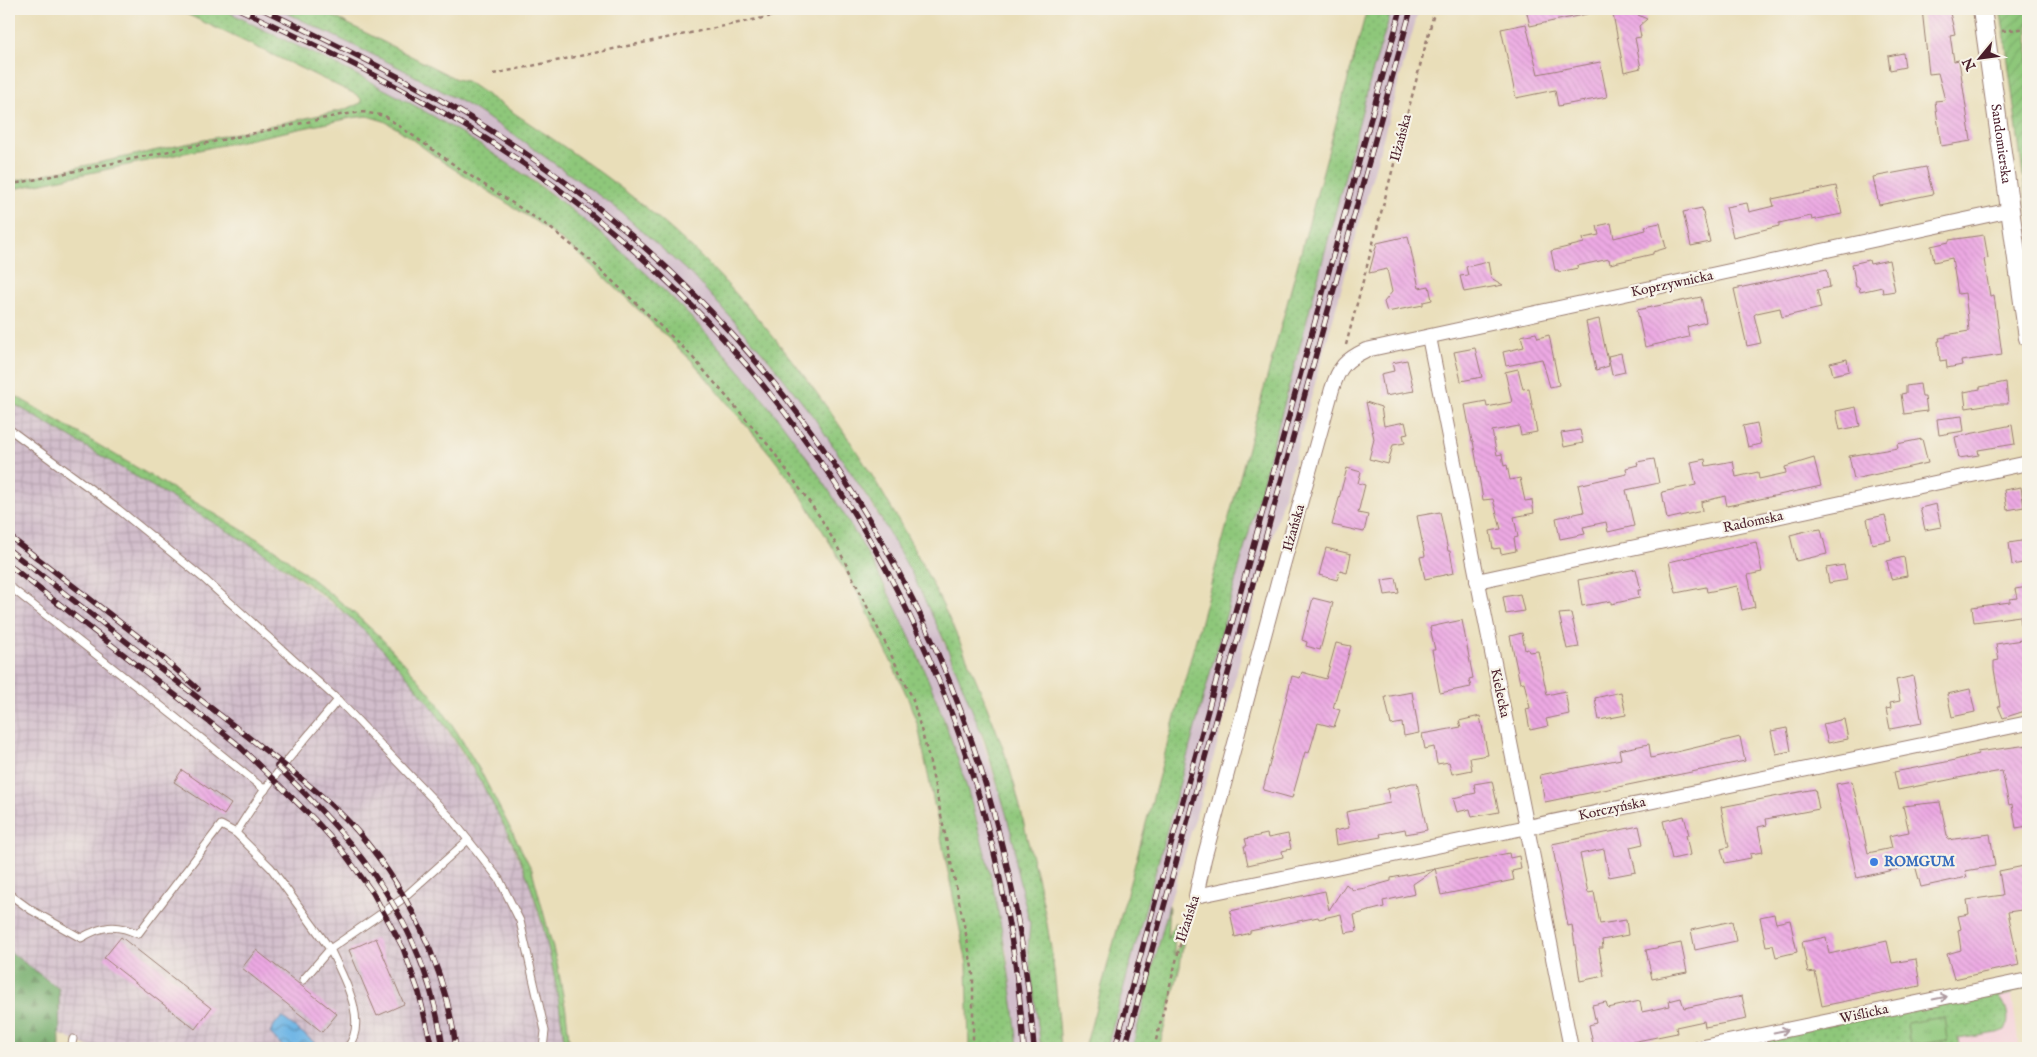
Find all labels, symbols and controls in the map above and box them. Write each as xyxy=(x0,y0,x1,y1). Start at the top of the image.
north arrow xyxy=(1954,32,2004,82)
text: N xyxy=(1959,54,1981,74)
street label: Sandomierska xyxy=(1986,103,2015,186)
street label: Iłżańska xyxy=(1386,111,1416,164)
street label: Koprzywnicka xyxy=(1629,266,1716,301)
street label: Iłżańska xyxy=(1279,501,1310,554)
street label: Radomska xyxy=(1721,507,1786,537)
street label: Kielecka xyxy=(1486,667,1514,720)
street label: Korczyńska xyxy=(1577,793,1648,825)
place label: ROMGUM xyxy=(1884,853,1956,871)
marker: ROMGUM xyxy=(1868,856,1880,868)
street label: Iłżańska xyxy=(1172,892,1204,945)
one-way arrow xyxy=(1932,993,1948,1002)
street label: Wiślicka xyxy=(1838,1000,1891,1028)
one-way arrow xyxy=(1773,1026,1789,1035)

